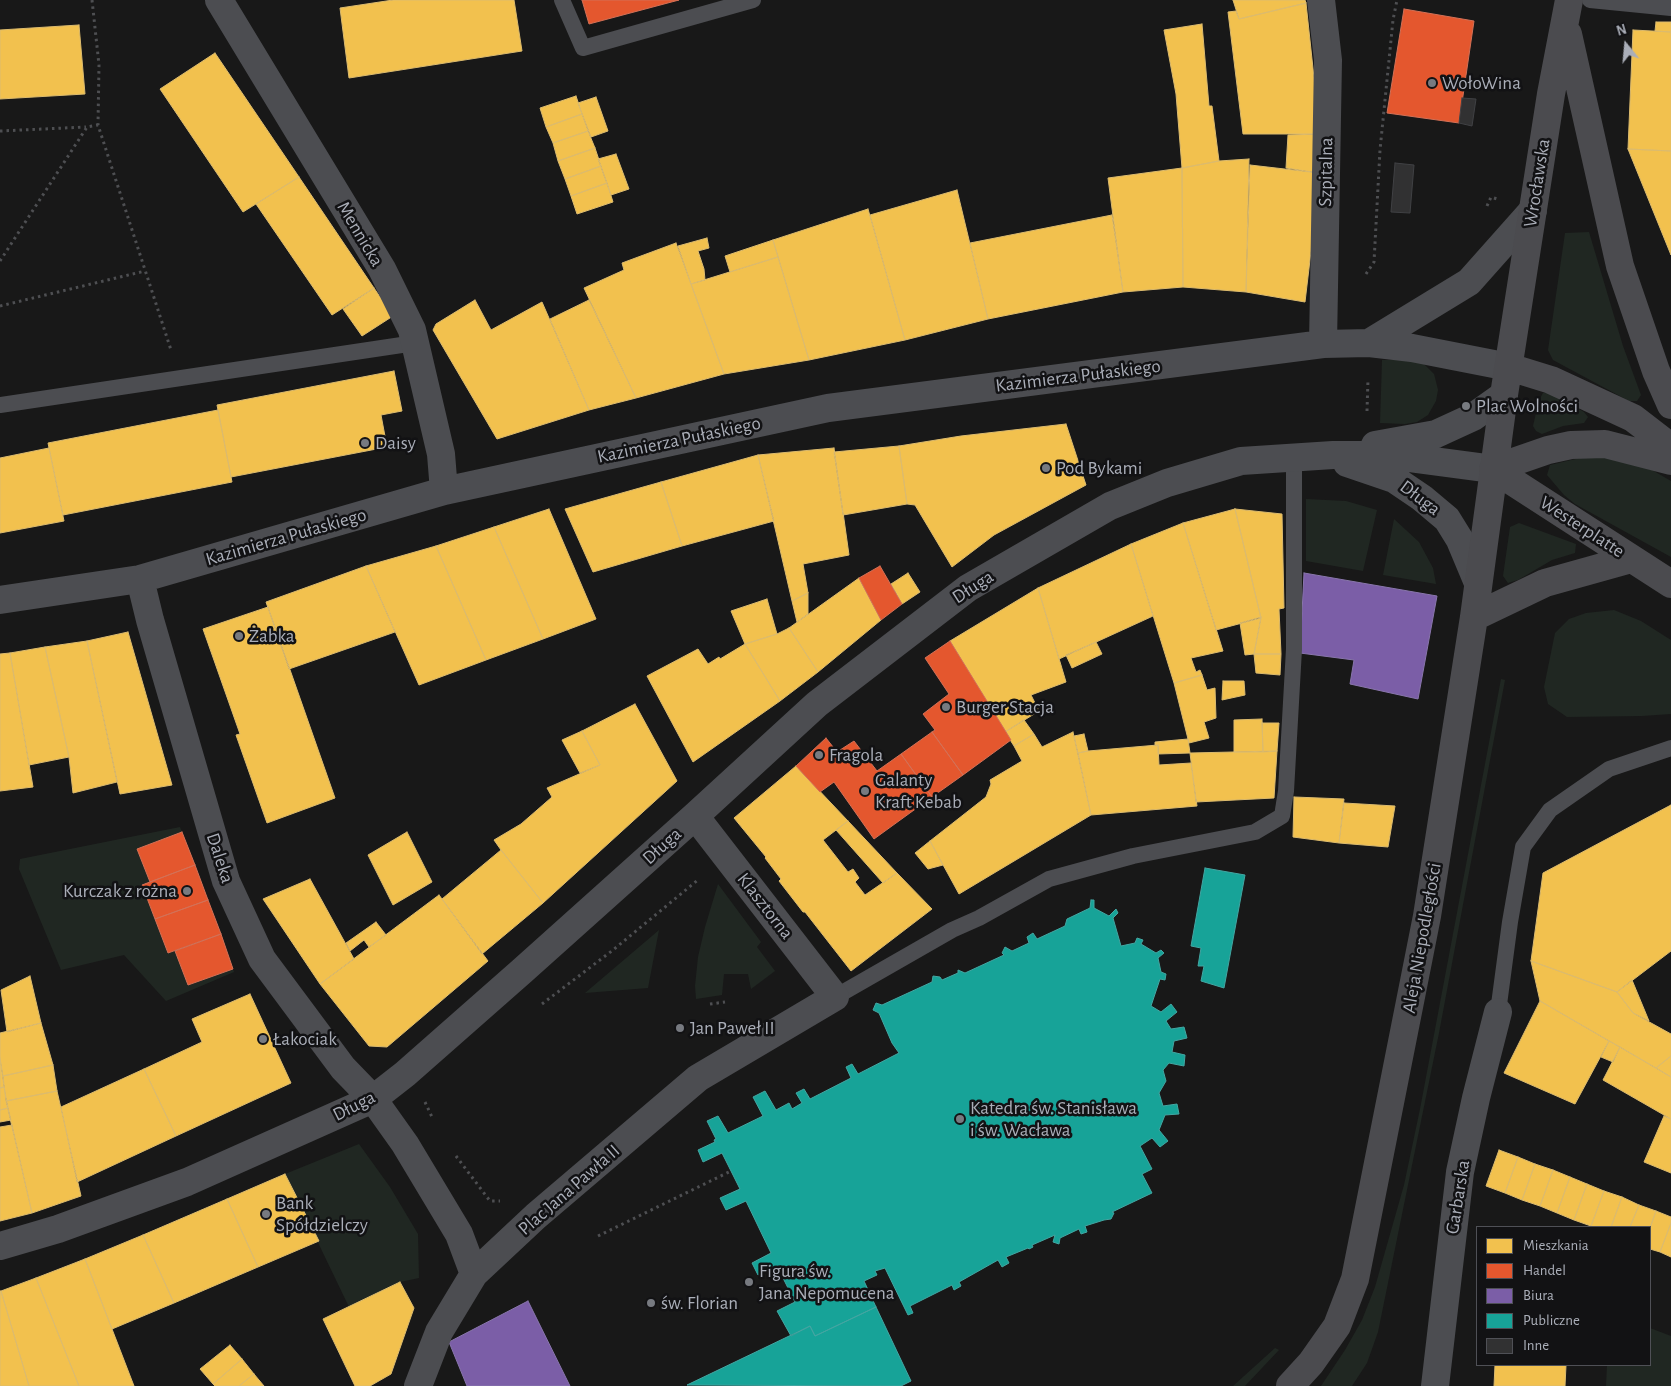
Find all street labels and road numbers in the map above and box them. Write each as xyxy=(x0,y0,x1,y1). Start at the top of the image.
street label: Szpitalna xyxy=(1314,137,1338,207)
street label: Wrocławska xyxy=(1519,137,1555,229)
street label: Mennicka xyxy=(332,197,388,271)
street label: Kazimierza Pułaskiego xyxy=(994,355,1162,397)
street label: Kazimierza Pułaskiego xyxy=(595,412,763,468)
street label: Długa xyxy=(1395,475,1445,521)
street label: Westerplatte xyxy=(1535,491,1629,563)
street label: Kazimierza Pułaskiego xyxy=(203,503,369,571)
street label: Długa xyxy=(948,565,998,609)
street label: Długa xyxy=(638,823,686,869)
street label: Daleka xyxy=(201,830,239,886)
street label: Aleja Niepodległości xyxy=(1398,861,1446,1015)
street label: Klasztorna xyxy=(732,868,798,944)
street label: Długa xyxy=(329,1086,379,1126)
street label: Plac Jana Pawła II xyxy=(513,1140,625,1240)
street label: Garbarska xyxy=(1441,1158,1475,1236)

